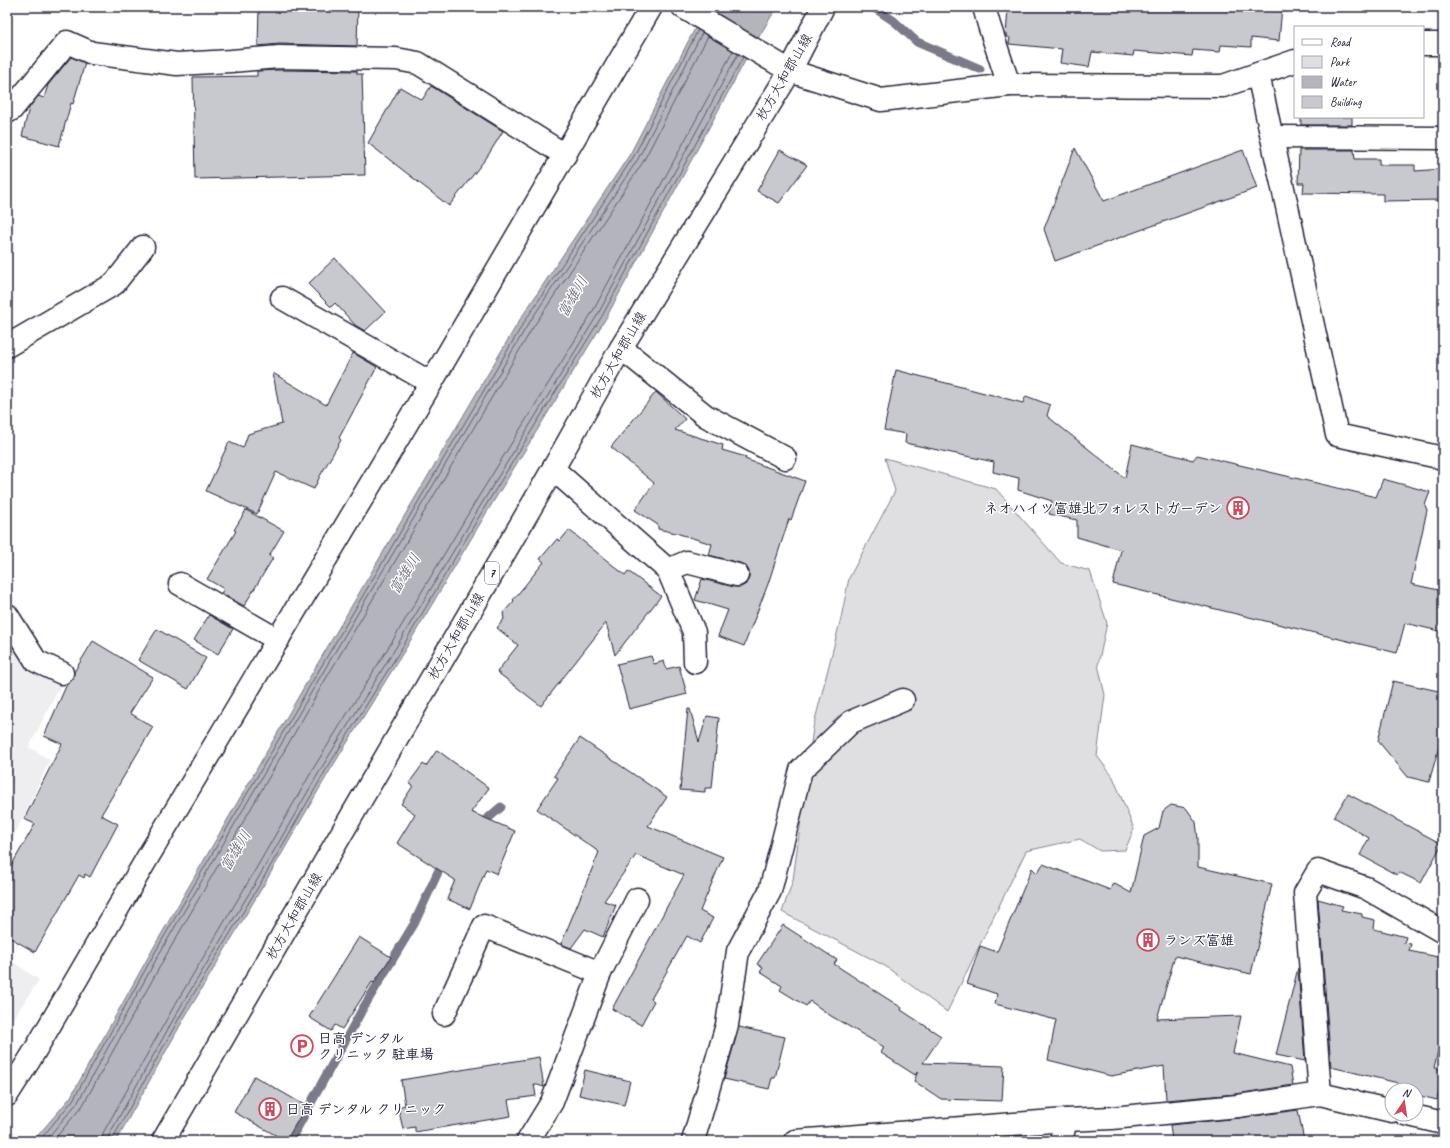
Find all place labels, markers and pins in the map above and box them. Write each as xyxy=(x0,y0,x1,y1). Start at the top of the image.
building icon: ネオハイツ富雄北フォレストガーデン xyxy=(1225,495,1251,521)
place label: ネオハイツ富雄北フォレストガーデン xyxy=(984,500,1222,517)
building icon: ランズ富雄 xyxy=(1135,927,1161,953)
place label: ランズ富雄 xyxy=(1164,932,1234,949)
place label: 日高 デンタル クリニック 駐車場 xyxy=(318,1030,433,1063)
parking icon: 日高 デンタル クリニック 駐車場 xyxy=(289,1033,315,1059)
building icon: 日高 デンタル クリニック xyxy=(257,1096,283,1122)
place label: 日高 デンタル クリニック xyxy=(286,1101,446,1118)

